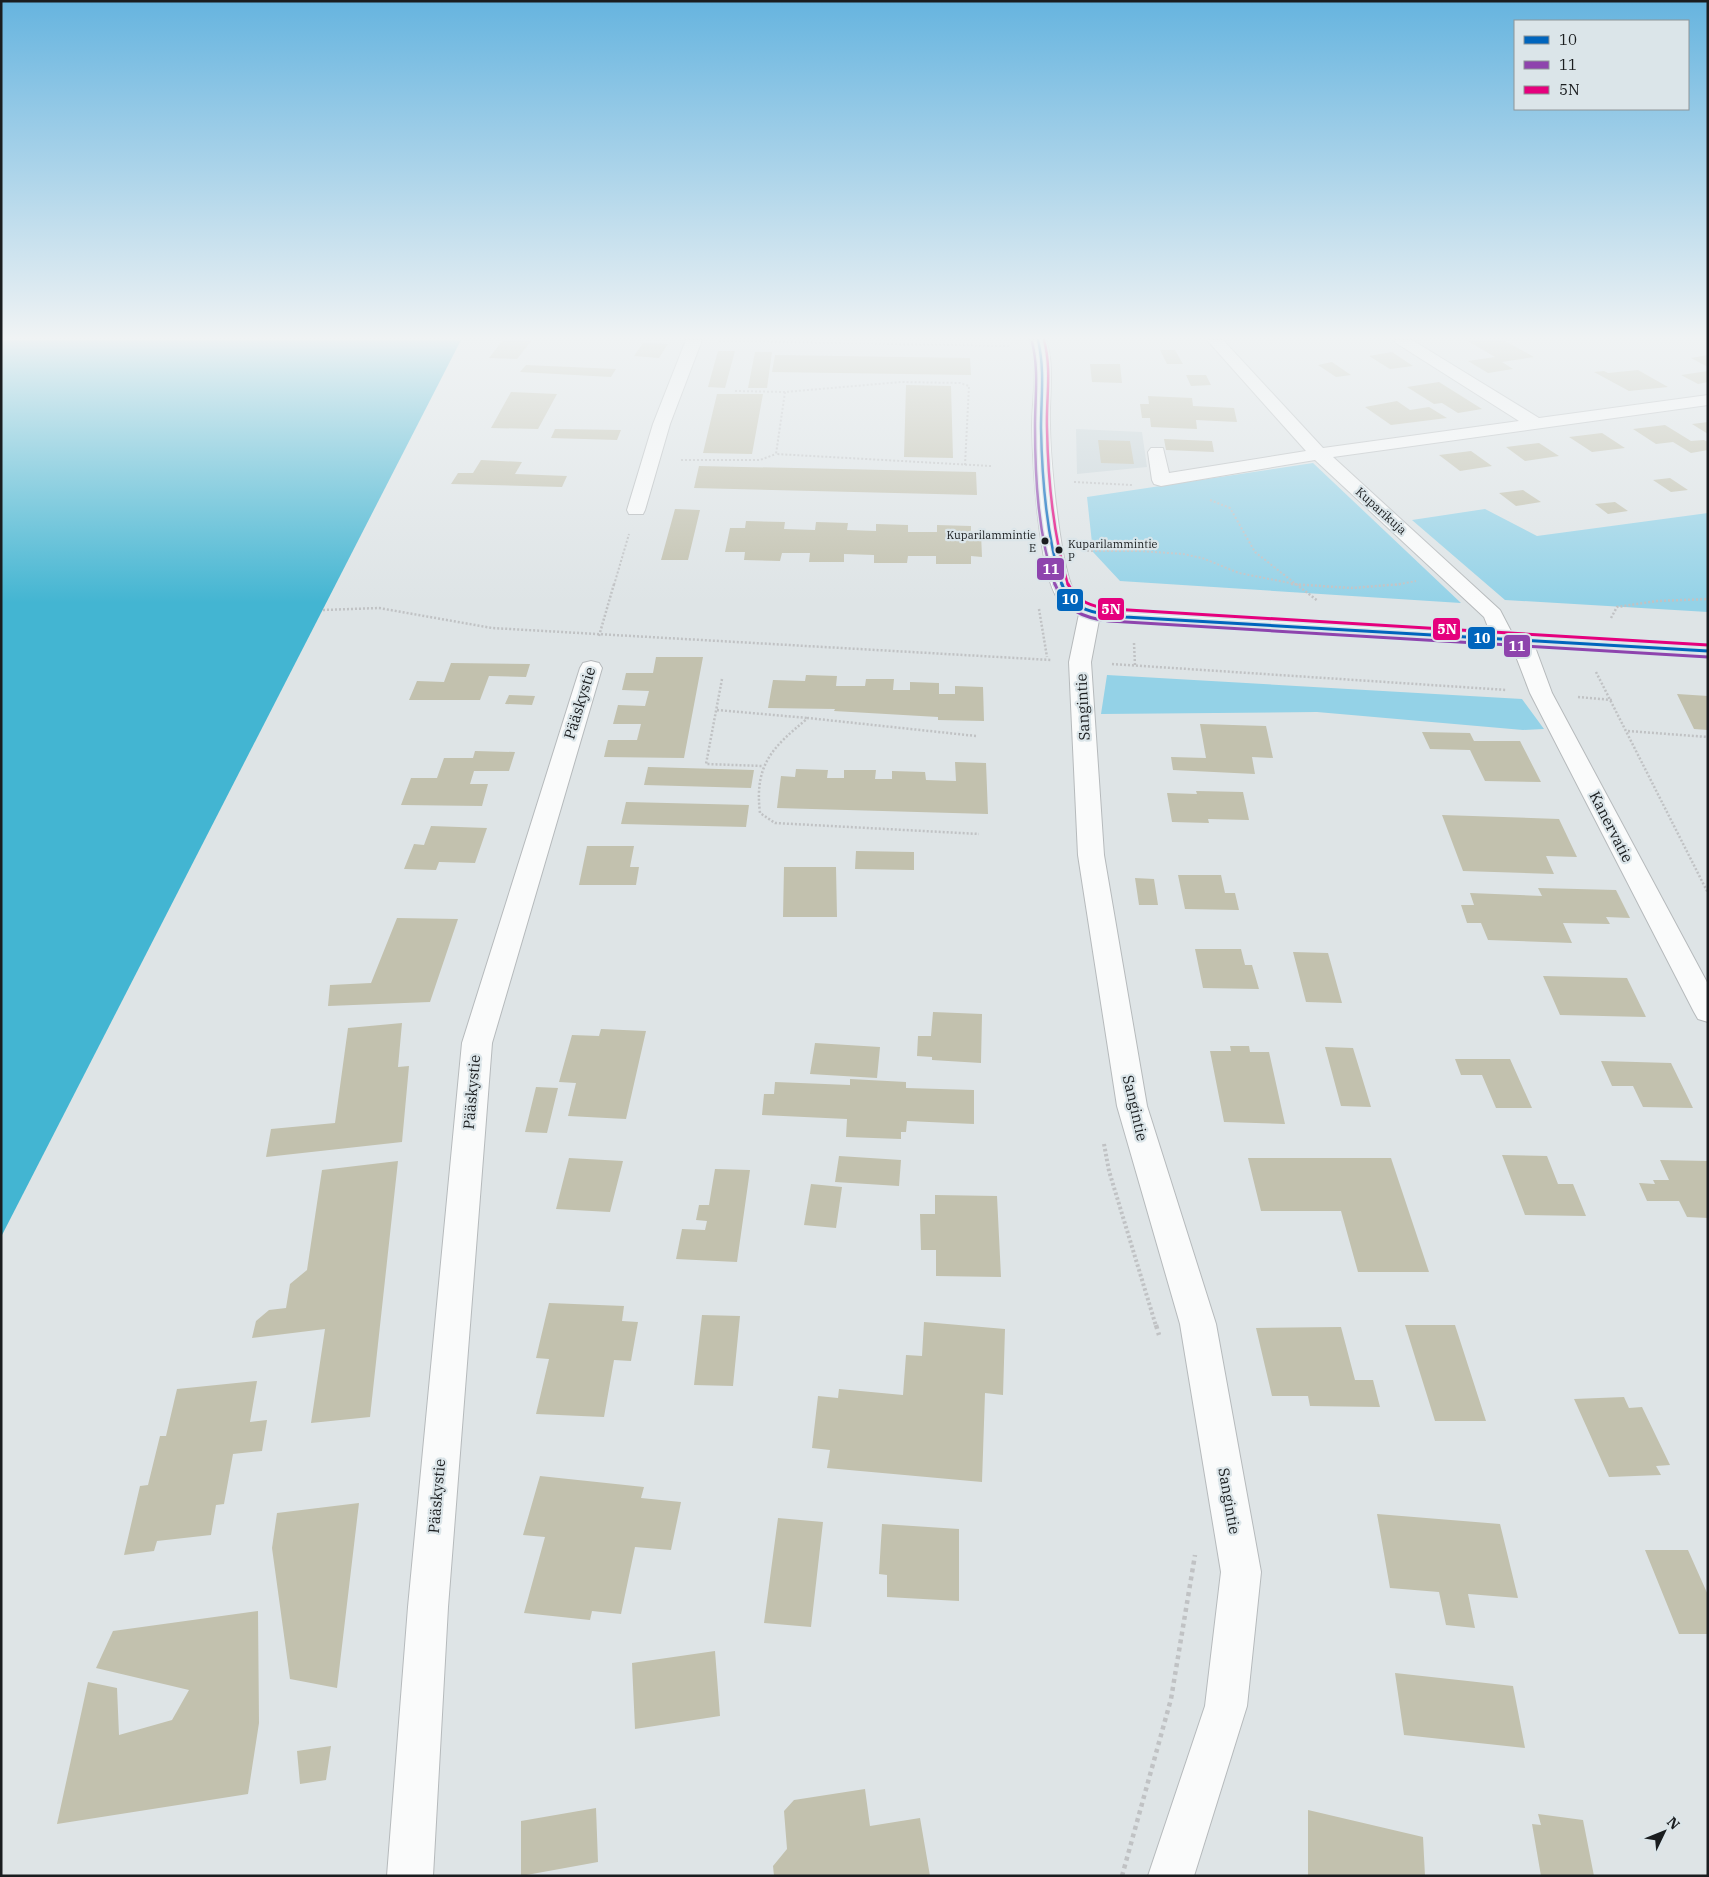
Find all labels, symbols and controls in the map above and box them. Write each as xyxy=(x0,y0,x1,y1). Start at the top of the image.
legend xyxy=(1514,20,1689,110)
text: 10 xyxy=(1559,30,1577,49)
text: 11 xyxy=(1559,55,1577,74)
text: 5N xyxy=(1559,80,1580,99)
street label: Kuparikuja xyxy=(1353,484,1410,538)
place label: Kuparilammintie E xyxy=(946,528,1036,555)
marker: Kuparilammintie E xyxy=(1040,536,1050,546)
place label: Kuparilammintie P xyxy=(1068,537,1158,564)
marker: Kuparilammintie P xyxy=(1054,545,1064,555)
line badge: 11 xyxy=(1036,557,1065,581)
text: 11 xyxy=(1043,560,1059,578)
line badge: 10 xyxy=(1056,588,1084,612)
text: 10 xyxy=(1062,590,1078,608)
line badge: 5N xyxy=(1097,597,1125,621)
text: 5N xyxy=(1101,600,1121,618)
line badge: 5N xyxy=(1432,617,1461,641)
text: 5N xyxy=(1437,620,1457,638)
line badge: 10 xyxy=(1467,626,1496,650)
text: 10 xyxy=(1474,629,1490,647)
line badge: 11 xyxy=(1503,634,1531,658)
text: 11 xyxy=(1509,637,1525,655)
street label: Pääskystie xyxy=(560,664,600,741)
street label: Sangintie xyxy=(1071,673,1094,741)
street label: Kanervatie xyxy=(1585,788,1637,865)
street label: Pääskystie xyxy=(459,1054,484,1130)
street label: Sangintie xyxy=(1119,1073,1152,1143)
street label: Pääskystie xyxy=(424,1458,449,1534)
street label: Sangintie xyxy=(1214,1466,1245,1536)
north arrow xyxy=(1639,1807,1689,1857)
text: N xyxy=(1663,1813,1684,1833)

